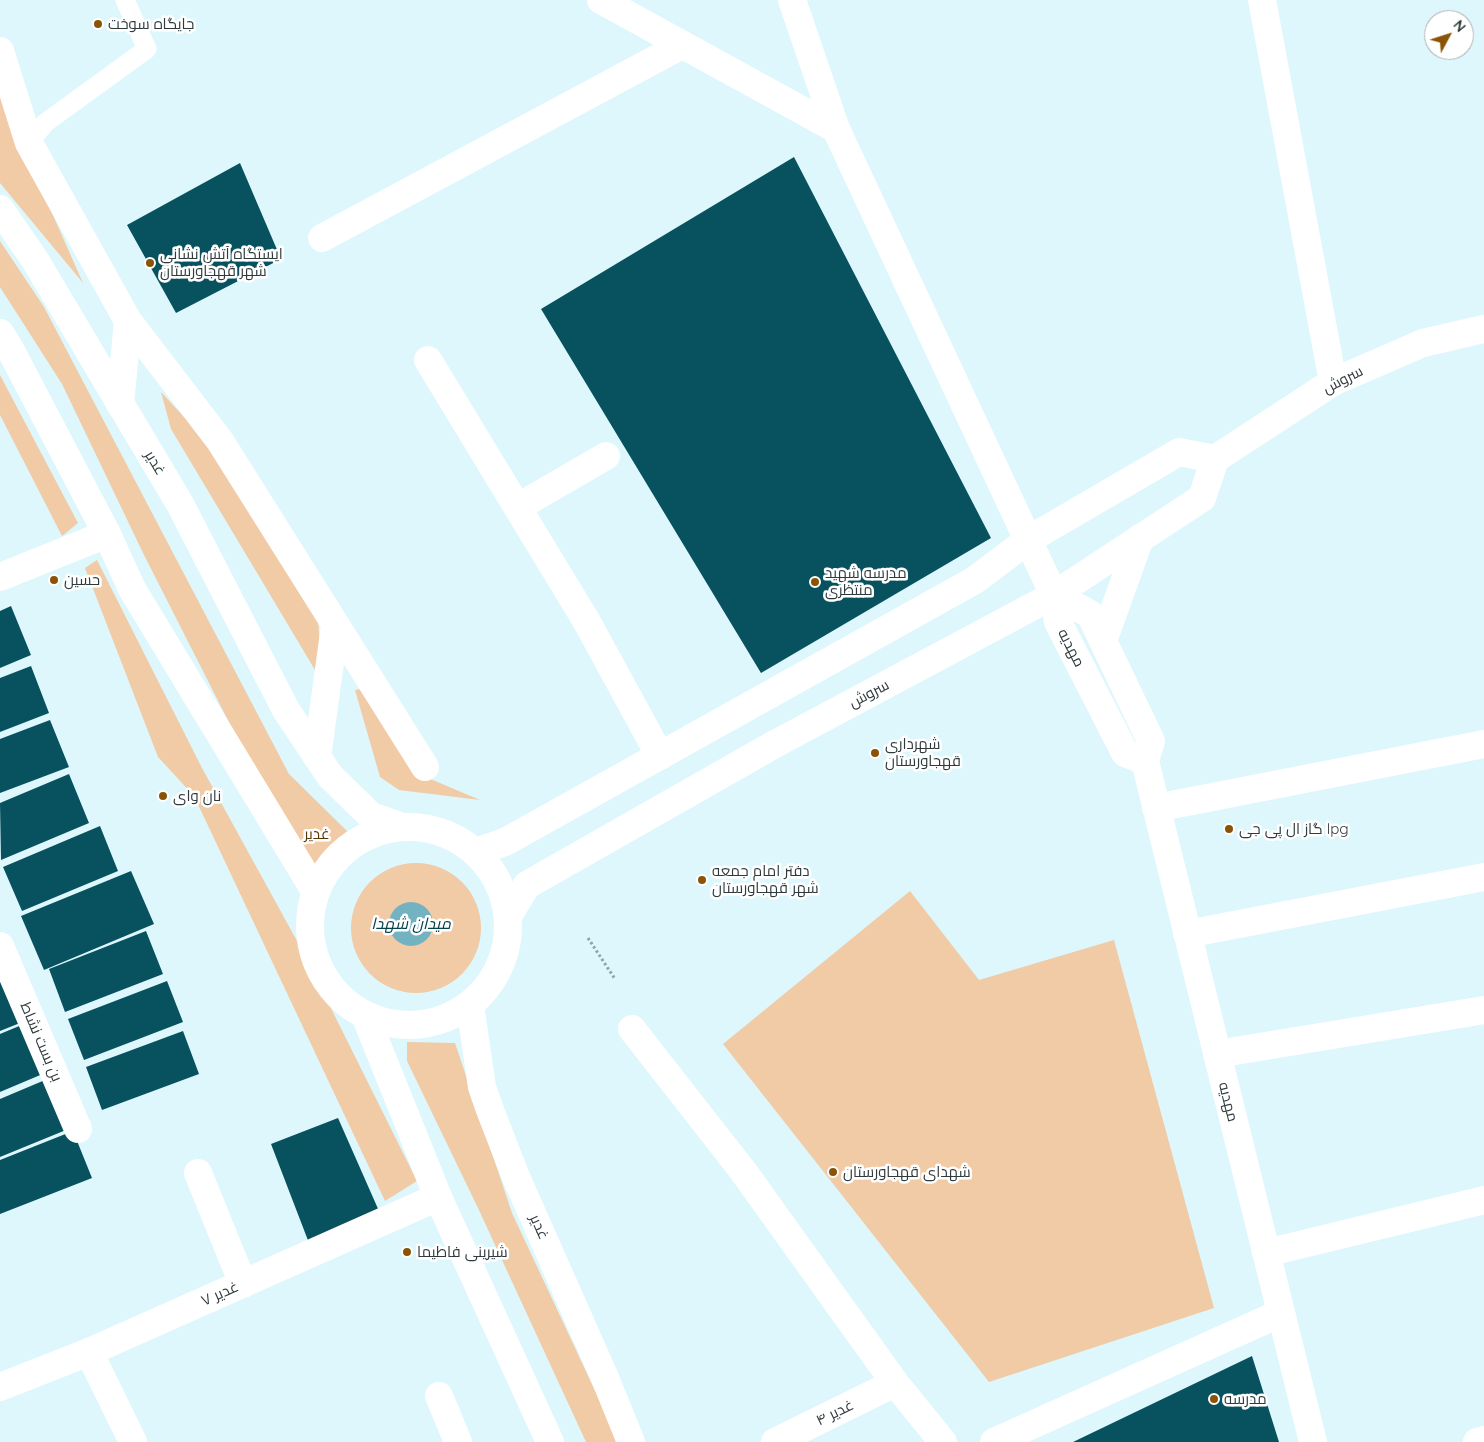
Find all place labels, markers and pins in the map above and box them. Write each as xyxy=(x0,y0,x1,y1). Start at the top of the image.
place label: جایگاه سوخت xyxy=(108,15,194,33)
marker: جایگاه سوخت xyxy=(92,18,104,30)
place label: ایستگاه آتش نشانی شهر قهجاورستان xyxy=(160,245,283,280)
marker: ایستگاه آتش نشانی شهر قهجاورستان xyxy=(144,257,156,269)
place label: مدرسه شهید منتظری xyxy=(825,564,907,599)
place label: حسین xyxy=(64,571,100,589)
marker: حسین xyxy=(48,574,60,586)
marker: مدرسه شهید منتظری xyxy=(809,576,821,588)
place label: شهرداری قهجاورستان xyxy=(885,735,961,770)
marker: شهرداری قهجاورستان xyxy=(869,747,881,759)
place label: نان وای xyxy=(173,787,221,805)
marker: نان وای xyxy=(157,790,169,802)
place label: گاز ال پی جی lpg xyxy=(1239,820,1349,838)
marker: گاز ال پی جی lpg xyxy=(1223,823,1235,835)
place label: دفتر امام جمعه شهر قهجاورستان xyxy=(712,862,819,897)
marker: دفتر امام جمعه شهر قهجاورستان xyxy=(696,874,708,886)
place label: شهدای قهجاورستان xyxy=(843,1163,971,1181)
marker: شهدای قهجاورستان xyxy=(827,1166,839,1178)
place label: شیرینی فاطیما xyxy=(417,1243,508,1261)
marker: شیرینی فاطیما xyxy=(401,1246,413,1258)
place label: مدرسه xyxy=(1224,1390,1267,1408)
marker: مدرسه xyxy=(1208,1393,1220,1405)

